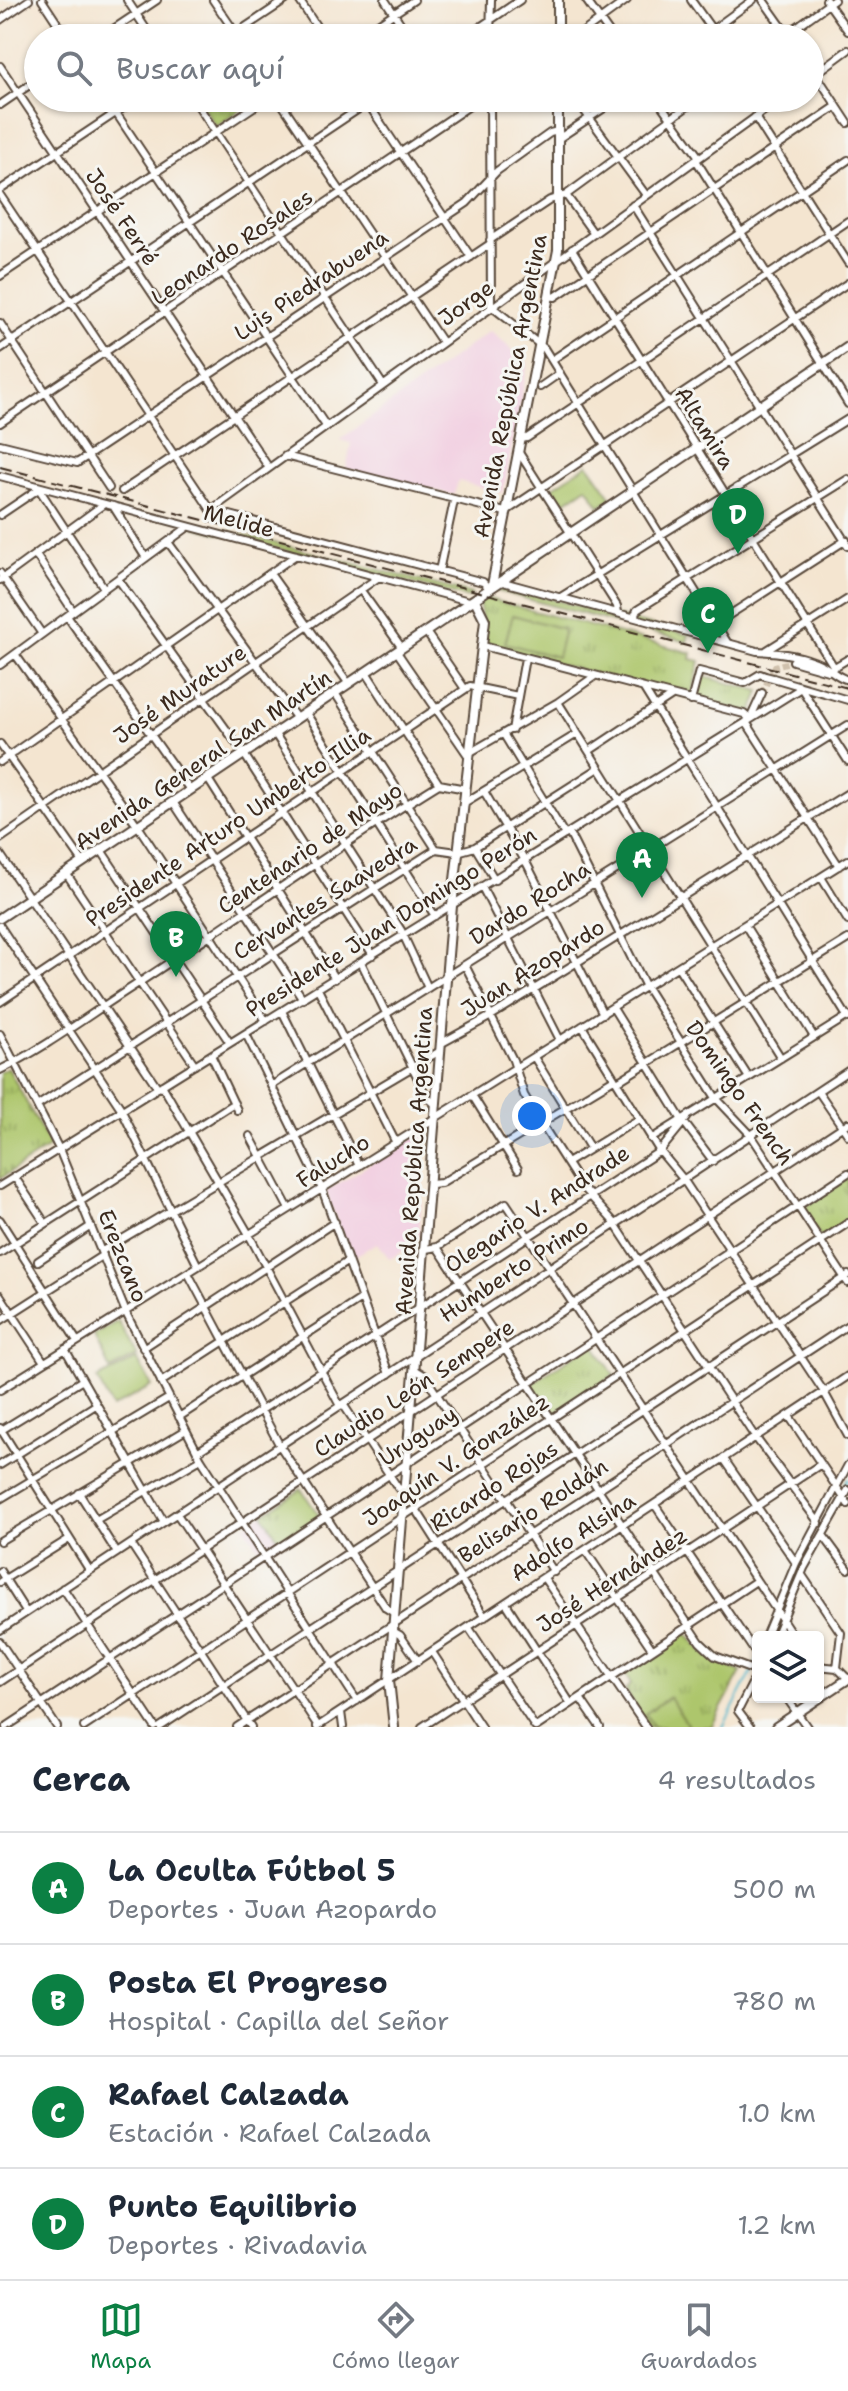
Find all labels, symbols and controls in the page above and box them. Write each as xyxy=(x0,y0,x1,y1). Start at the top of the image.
search box xyxy=(24,24,824,112)
icon: search xyxy=(52,46,96,90)
text: Buscar aquí xyxy=(116,48,284,89)
street label: José Ferré xyxy=(79,163,165,271)
street label: Leonardo Rosales xyxy=(145,182,319,312)
street label: Luis Piedrabuena xyxy=(228,223,394,347)
street label: Avenida República Argentina xyxy=(466,231,554,540)
street label: Jorge xyxy=(433,273,499,333)
street label: Altamira xyxy=(668,381,742,475)
pin: D xyxy=(712,488,764,554)
street label: Melide xyxy=(201,498,277,544)
pin: C xyxy=(682,587,734,653)
street label: José Murature xyxy=(108,637,252,751)
street label: Avenida General San Martín xyxy=(69,663,337,857)
street label: Presidente Arturo Umberto Illia xyxy=(80,720,376,934)
street label: Centenario de Mayo xyxy=(212,775,408,921)
street label: Presidente Juan Domingo Perón xyxy=(240,820,542,1024)
street label: Cervantes Saavedra xyxy=(228,829,423,966)
pin: A xyxy=(616,832,668,898)
street label: Dardo Rocha xyxy=(464,854,596,952)
pin: B xyxy=(150,911,202,977)
street label: Juan Azopardo xyxy=(456,912,610,1024)
street label: Avenida República Argentina xyxy=(389,1006,439,1316)
street label: Domingo French xyxy=(679,1015,801,1171)
your location xyxy=(512,1096,552,1136)
street label: Falucho xyxy=(291,1127,375,1195)
street label: Olegario V. Andrade xyxy=(439,1138,635,1280)
street label: Erezcano xyxy=(91,1205,155,1307)
street label: Humberto Primo xyxy=(434,1211,594,1329)
street label: Claudio León Sempere xyxy=(308,1312,520,1464)
street label: Joaquín V. González xyxy=(357,1387,555,1533)
street label: Uruguay xyxy=(373,1399,463,1473)
street label: Ricardo Rojas xyxy=(424,1434,564,1538)
street label: Belisario Roldán xyxy=(453,1452,613,1570)
street label: Adolfo Alsina xyxy=(505,1486,641,1588)
street label: José Hernández xyxy=(531,1521,693,1639)
map controls xyxy=(752,1631,824,1703)
button: layers xyxy=(752,1631,824,1703)
text: Cerca xyxy=(32,1756,130,1802)
text: 4 resultados xyxy=(657,1762,816,1797)
text: La Oculta Fútbol 5 xyxy=(108,1850,396,1891)
text: A xyxy=(48,1871,68,1906)
text: 500 m xyxy=(733,1871,816,1906)
text: Deportes · Juan Azopardo xyxy=(108,1891,437,1926)
text: Posta El Progreso xyxy=(108,1962,388,2003)
text: B xyxy=(50,1983,66,2018)
text: 780 m xyxy=(732,1983,816,2018)
text: Hospital · Capilla del Señor xyxy=(108,2003,449,2038)
text: Rafael Calzada xyxy=(108,2074,349,2115)
text: C xyxy=(50,2095,66,2130)
text: 1.0 km xyxy=(738,2095,816,2130)
text: Estación · Rafael Calzada xyxy=(108,2115,431,2150)
text: Punto Equilibrio xyxy=(108,2186,357,2227)
text: D xyxy=(49,2207,67,2242)
text: 1.2 km xyxy=(737,2207,816,2242)
text: Deportes · Rivadavia xyxy=(108,2227,367,2262)
tab: Mapa xyxy=(90,2298,151,2375)
tab: Cómo llegar xyxy=(332,2298,460,2375)
tab: Guardados xyxy=(641,2298,758,2375)

